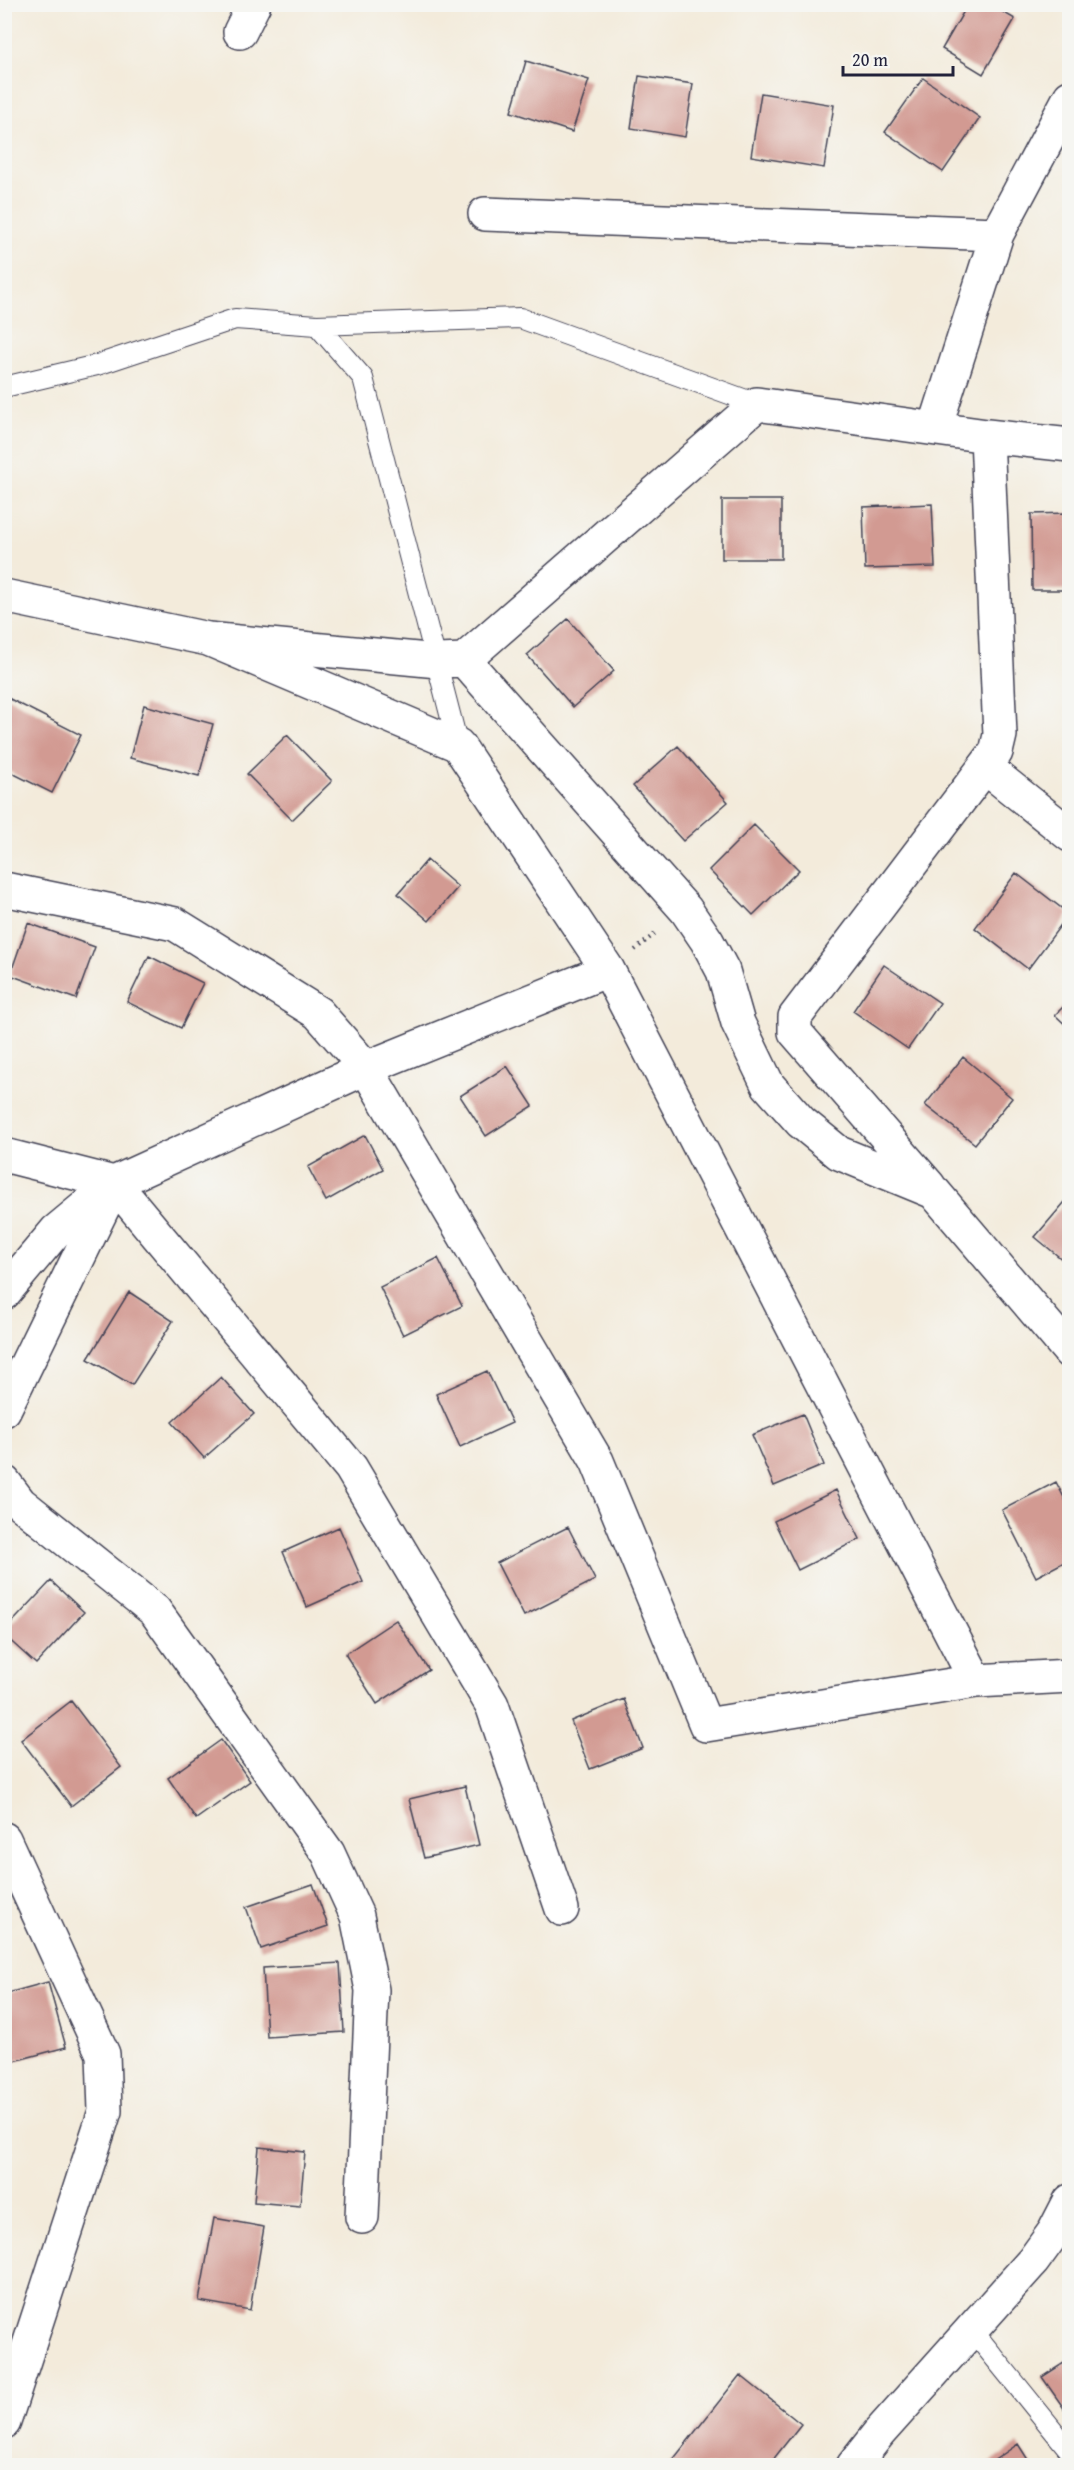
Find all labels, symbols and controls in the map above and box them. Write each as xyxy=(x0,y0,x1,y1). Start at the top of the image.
scale bar xyxy=(843,39,952,77)
text: 20 m xyxy=(852,46,888,73)

